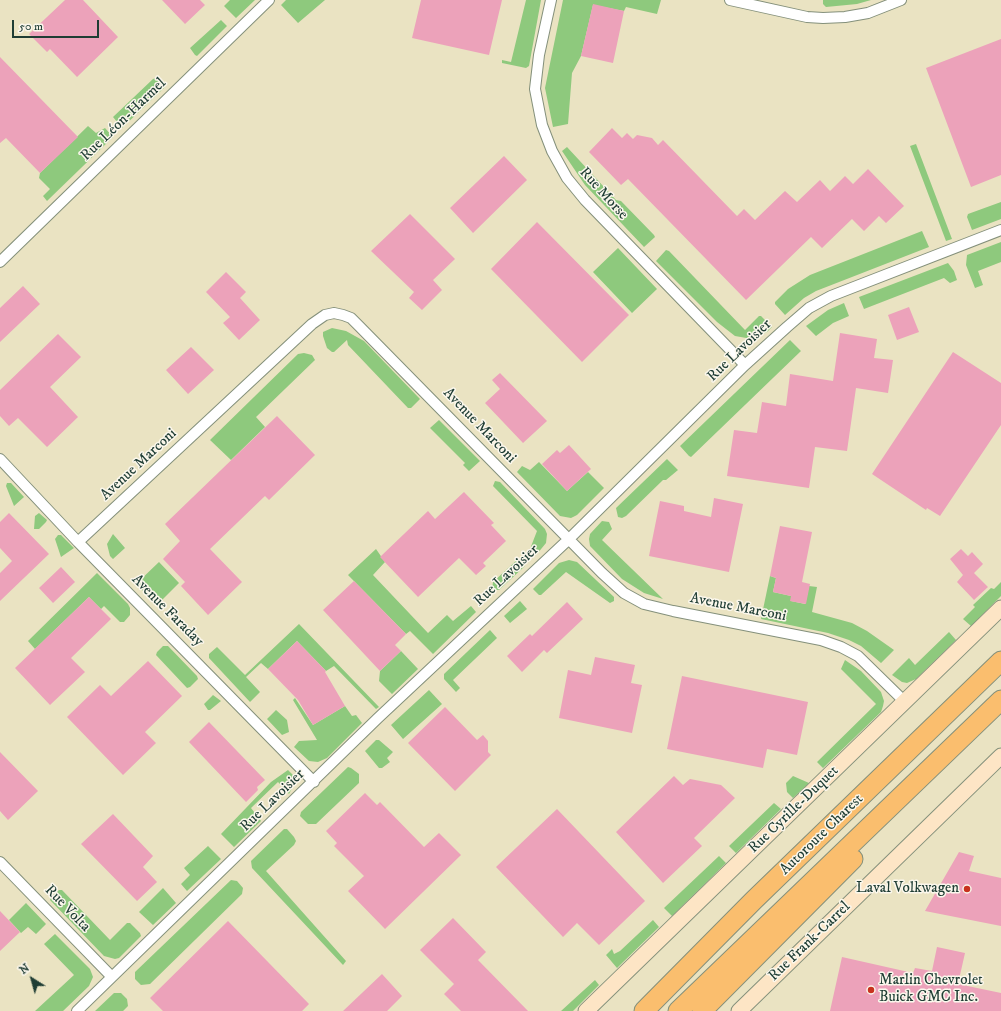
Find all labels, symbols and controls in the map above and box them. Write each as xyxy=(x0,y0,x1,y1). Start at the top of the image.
scale bar xyxy=(14,12,101,38)
text: 50 m xyxy=(19,19,43,34)
street label: Rue Léon-Harmel xyxy=(78,75,170,165)
street label: Rue Morse xyxy=(575,164,631,224)
street label: Rue Lavoisier xyxy=(704,316,776,386)
street label: Avenue Marconi xyxy=(439,385,519,467)
street label: Avenue Marconi xyxy=(97,425,181,505)
street label: Rue Lavoisier xyxy=(471,541,543,611)
street label: Avenue Faraday xyxy=(127,571,207,651)
street label: Avenue Marconi xyxy=(688,590,788,626)
street label: Rue Cyrille-Duquet xyxy=(745,762,843,858)
street label: Rue Lavoisier xyxy=(237,766,309,836)
street label: Autoroute Charest xyxy=(777,791,867,879)
place label: Laval Volkwagen xyxy=(856,880,959,898)
street label: Rue Volta xyxy=(40,882,94,936)
marker: Laval Volkwagen xyxy=(962,884,972,894)
street label: Rue Frank-Carrel xyxy=(765,898,855,986)
north arrow xyxy=(12,959,52,999)
text: N xyxy=(17,961,33,978)
place label: Marlin Chevrolet Buick GMC Inc. xyxy=(879,972,983,1007)
marker: Marlin Chevrolet Buick GMC Inc. xyxy=(866,985,876,995)

